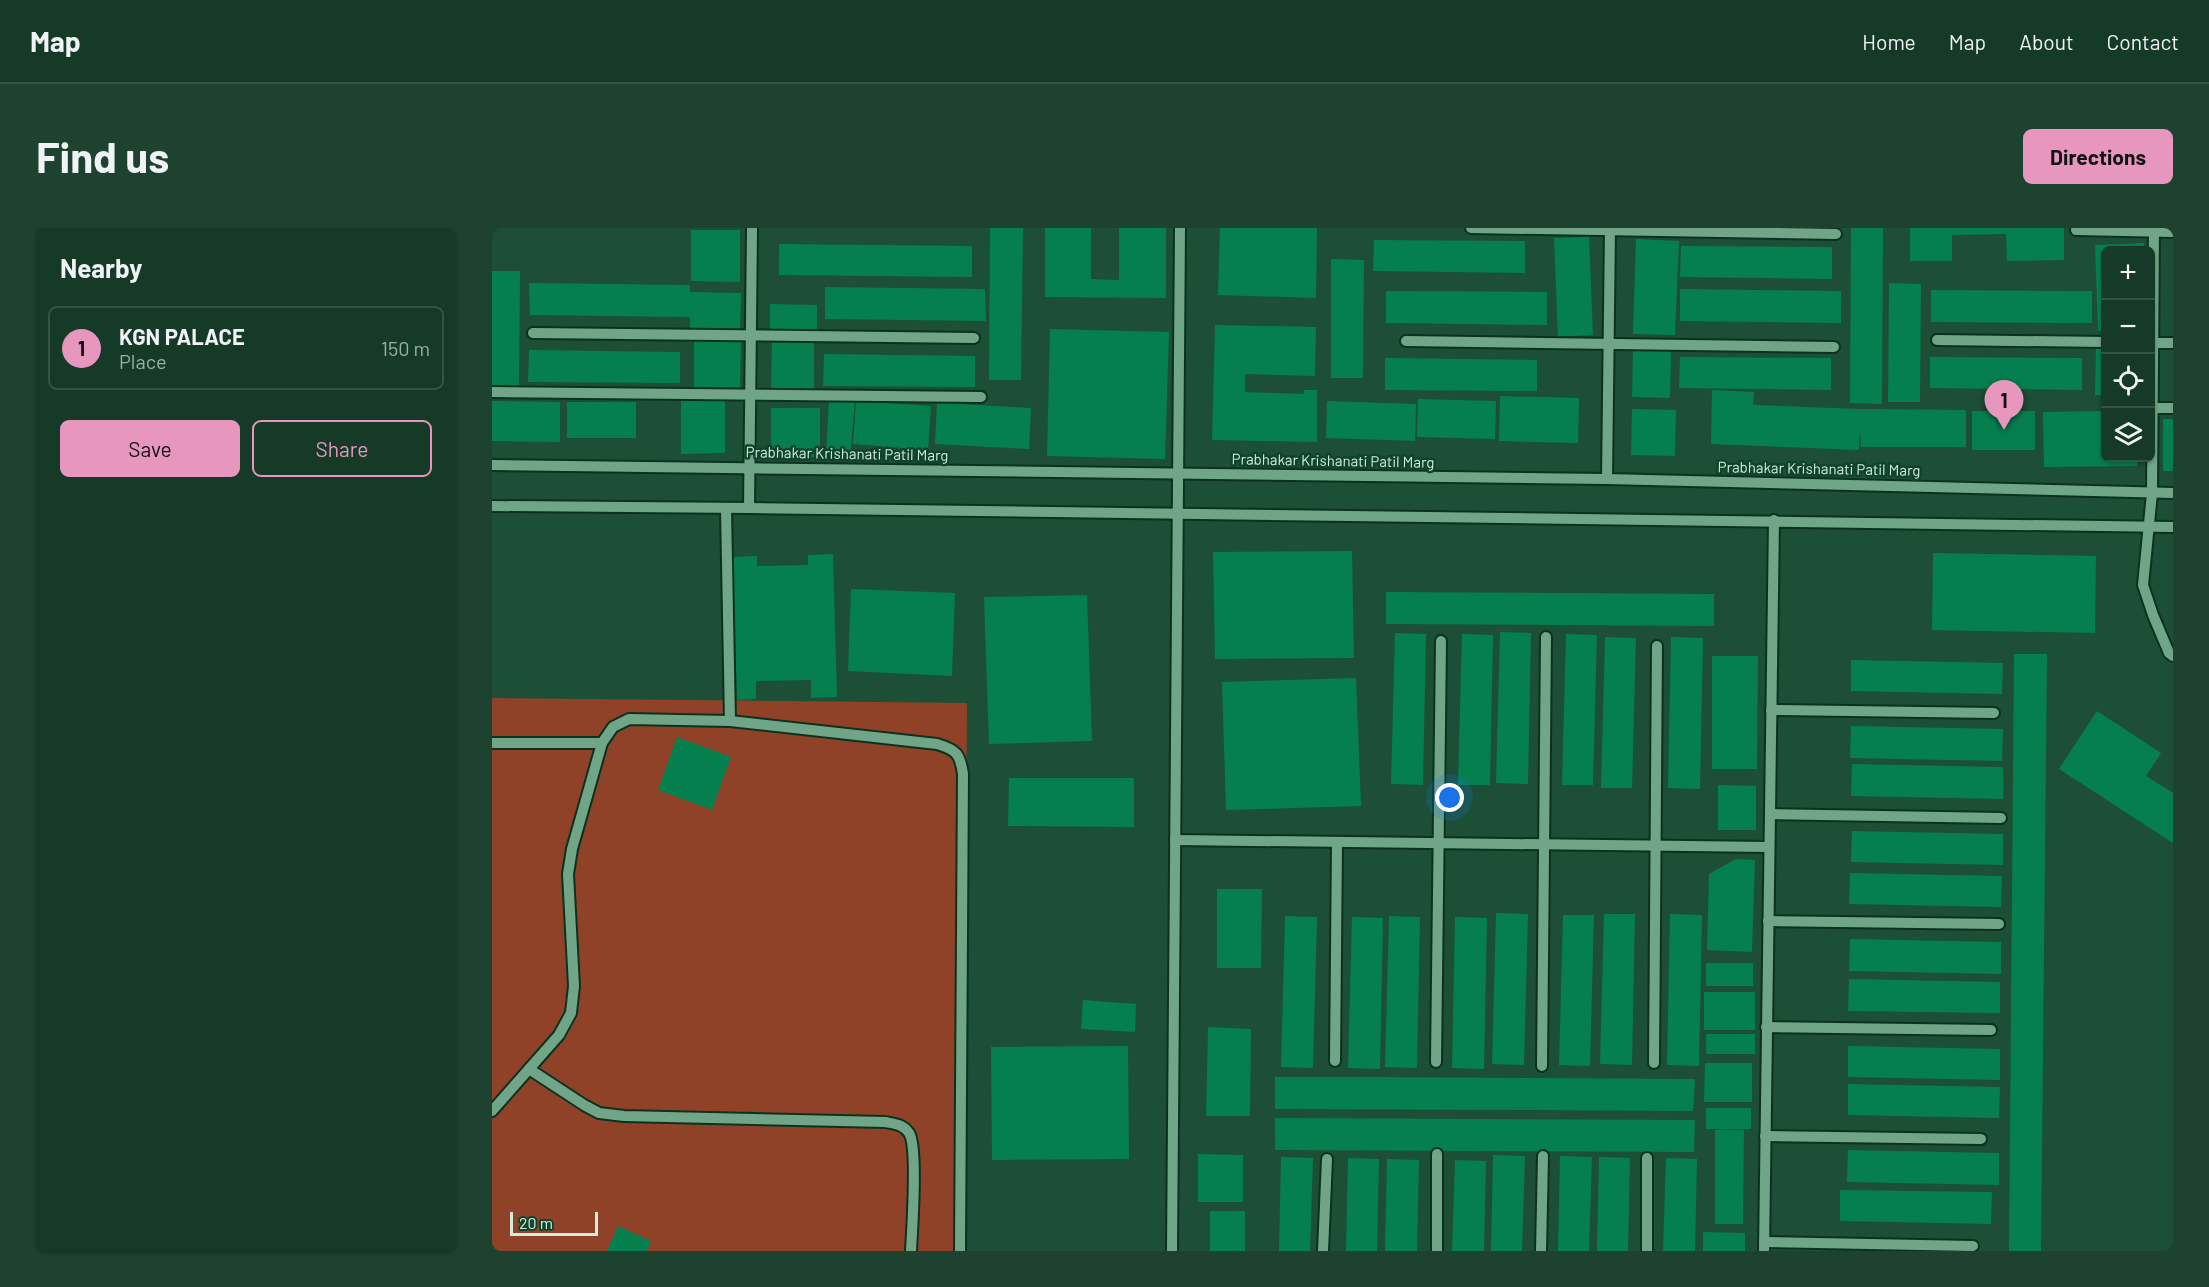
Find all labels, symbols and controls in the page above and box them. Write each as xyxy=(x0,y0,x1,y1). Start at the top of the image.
text: Map xyxy=(30,24,81,58)
text: Home xyxy=(1862,29,1916,54)
text: Map xyxy=(1949,29,1986,54)
text: About xyxy=(2019,29,2074,54)
text: Contact xyxy=(2107,29,2179,54)
button: Directions xyxy=(2023,129,2173,184)
text: Find us xyxy=(36,131,169,181)
map controls xyxy=(2101,246,2155,462)
button: + xyxy=(2101,246,2155,300)
text: Nearby xyxy=(60,252,142,283)
button: − xyxy=(2101,300,2155,354)
text: KGN PALACE xyxy=(119,323,245,349)
text: 1 xyxy=(78,336,85,360)
text: 150 m xyxy=(381,336,430,360)
text: Place xyxy=(119,349,167,373)
button: locate xyxy=(2101,354,2155,408)
pin: 1 xyxy=(1984,380,2024,430)
button: layers xyxy=(2101,408,2155,462)
button: Save xyxy=(60,420,240,477)
button: Share xyxy=(252,420,432,477)
street label: Prabhakar Krishanati Patil Marg xyxy=(746,442,948,464)
street label: Prabhakar Krishanati Patil Marg xyxy=(1232,449,1434,471)
street label: Prabhakar Krishanati Patil Marg xyxy=(1718,457,1920,479)
your location xyxy=(1435,783,1464,812)
scale bar xyxy=(510,1209,598,1236)
text: 20 m xyxy=(519,1213,553,1232)

